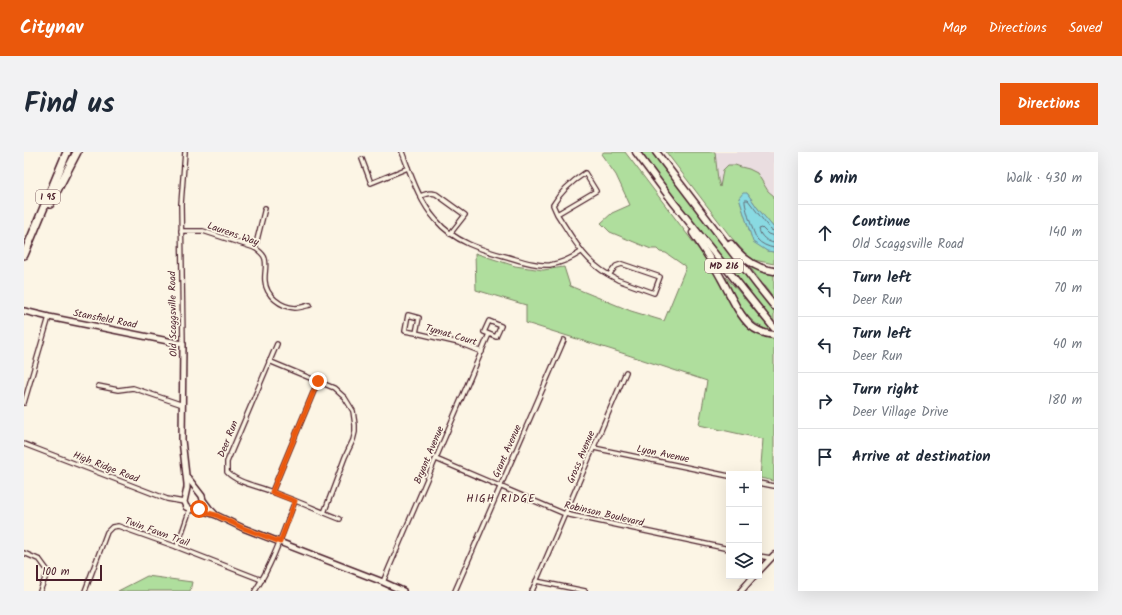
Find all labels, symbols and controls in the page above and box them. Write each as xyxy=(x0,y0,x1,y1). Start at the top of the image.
text: Citynav xyxy=(20,13,83,43)
text: Map xyxy=(942,17,967,39)
text: Directions xyxy=(989,17,1047,39)
text: Saved xyxy=(1069,17,1102,39)
text: Find us xyxy=(24,82,115,127)
button: Directions xyxy=(1000,83,1098,125)
text: 6 min xyxy=(814,165,858,192)
text: Walk · 430 m xyxy=(1006,168,1082,189)
road number: I 95 xyxy=(36,190,60,204)
text: Continue xyxy=(852,210,910,234)
street label: Laurens Way xyxy=(205,218,261,250)
icon: ahead xyxy=(814,222,836,244)
text: 140 m xyxy=(1049,222,1082,243)
text: Old Scaggsville Road xyxy=(852,234,964,255)
road number: MD 216 xyxy=(705,259,743,273)
text: Turn left xyxy=(852,266,912,290)
street label: Old Scaggsville Road xyxy=(164,270,182,357)
icon: left xyxy=(814,278,836,300)
text: 70 m xyxy=(1054,278,1082,299)
text: Deer Run xyxy=(852,290,902,311)
street label: Stansfield Road xyxy=(72,305,139,333)
street label: Tymat Court xyxy=(423,320,479,350)
text: Turn left xyxy=(852,322,912,346)
icon: left xyxy=(814,334,836,356)
text: 40 m xyxy=(1053,334,1082,355)
text: Deer Run xyxy=(852,346,902,367)
route end xyxy=(309,372,327,390)
text: Turn right xyxy=(852,378,919,402)
icon: right xyxy=(814,390,836,412)
text: 180 m xyxy=(1048,390,1082,411)
text: Deer Village Drive xyxy=(852,402,948,423)
street label: Deer Run xyxy=(213,418,243,460)
street label: Grant Avenue xyxy=(488,421,526,480)
street label: Bryant Avenue xyxy=(410,423,449,487)
street label: Gross Avenue xyxy=(563,428,599,486)
street label: Lyon Avenue xyxy=(635,441,691,467)
text: Arrive at destination xyxy=(852,445,991,469)
icon: arrive xyxy=(814,446,836,468)
street label: High Ridge Road xyxy=(71,447,142,487)
map controls xyxy=(726,471,762,579)
button: + xyxy=(726,471,762,507)
district label: HIGH RIDGE xyxy=(466,490,536,508)
street label: Robinson Boulevard xyxy=(563,497,646,531)
route start xyxy=(190,500,208,518)
button: − xyxy=(726,507,762,543)
street label: Twin Fawn Trail xyxy=(122,513,192,551)
button: layers xyxy=(726,543,762,579)
scale bar xyxy=(36,563,102,582)
text: 100 m xyxy=(42,563,70,581)

